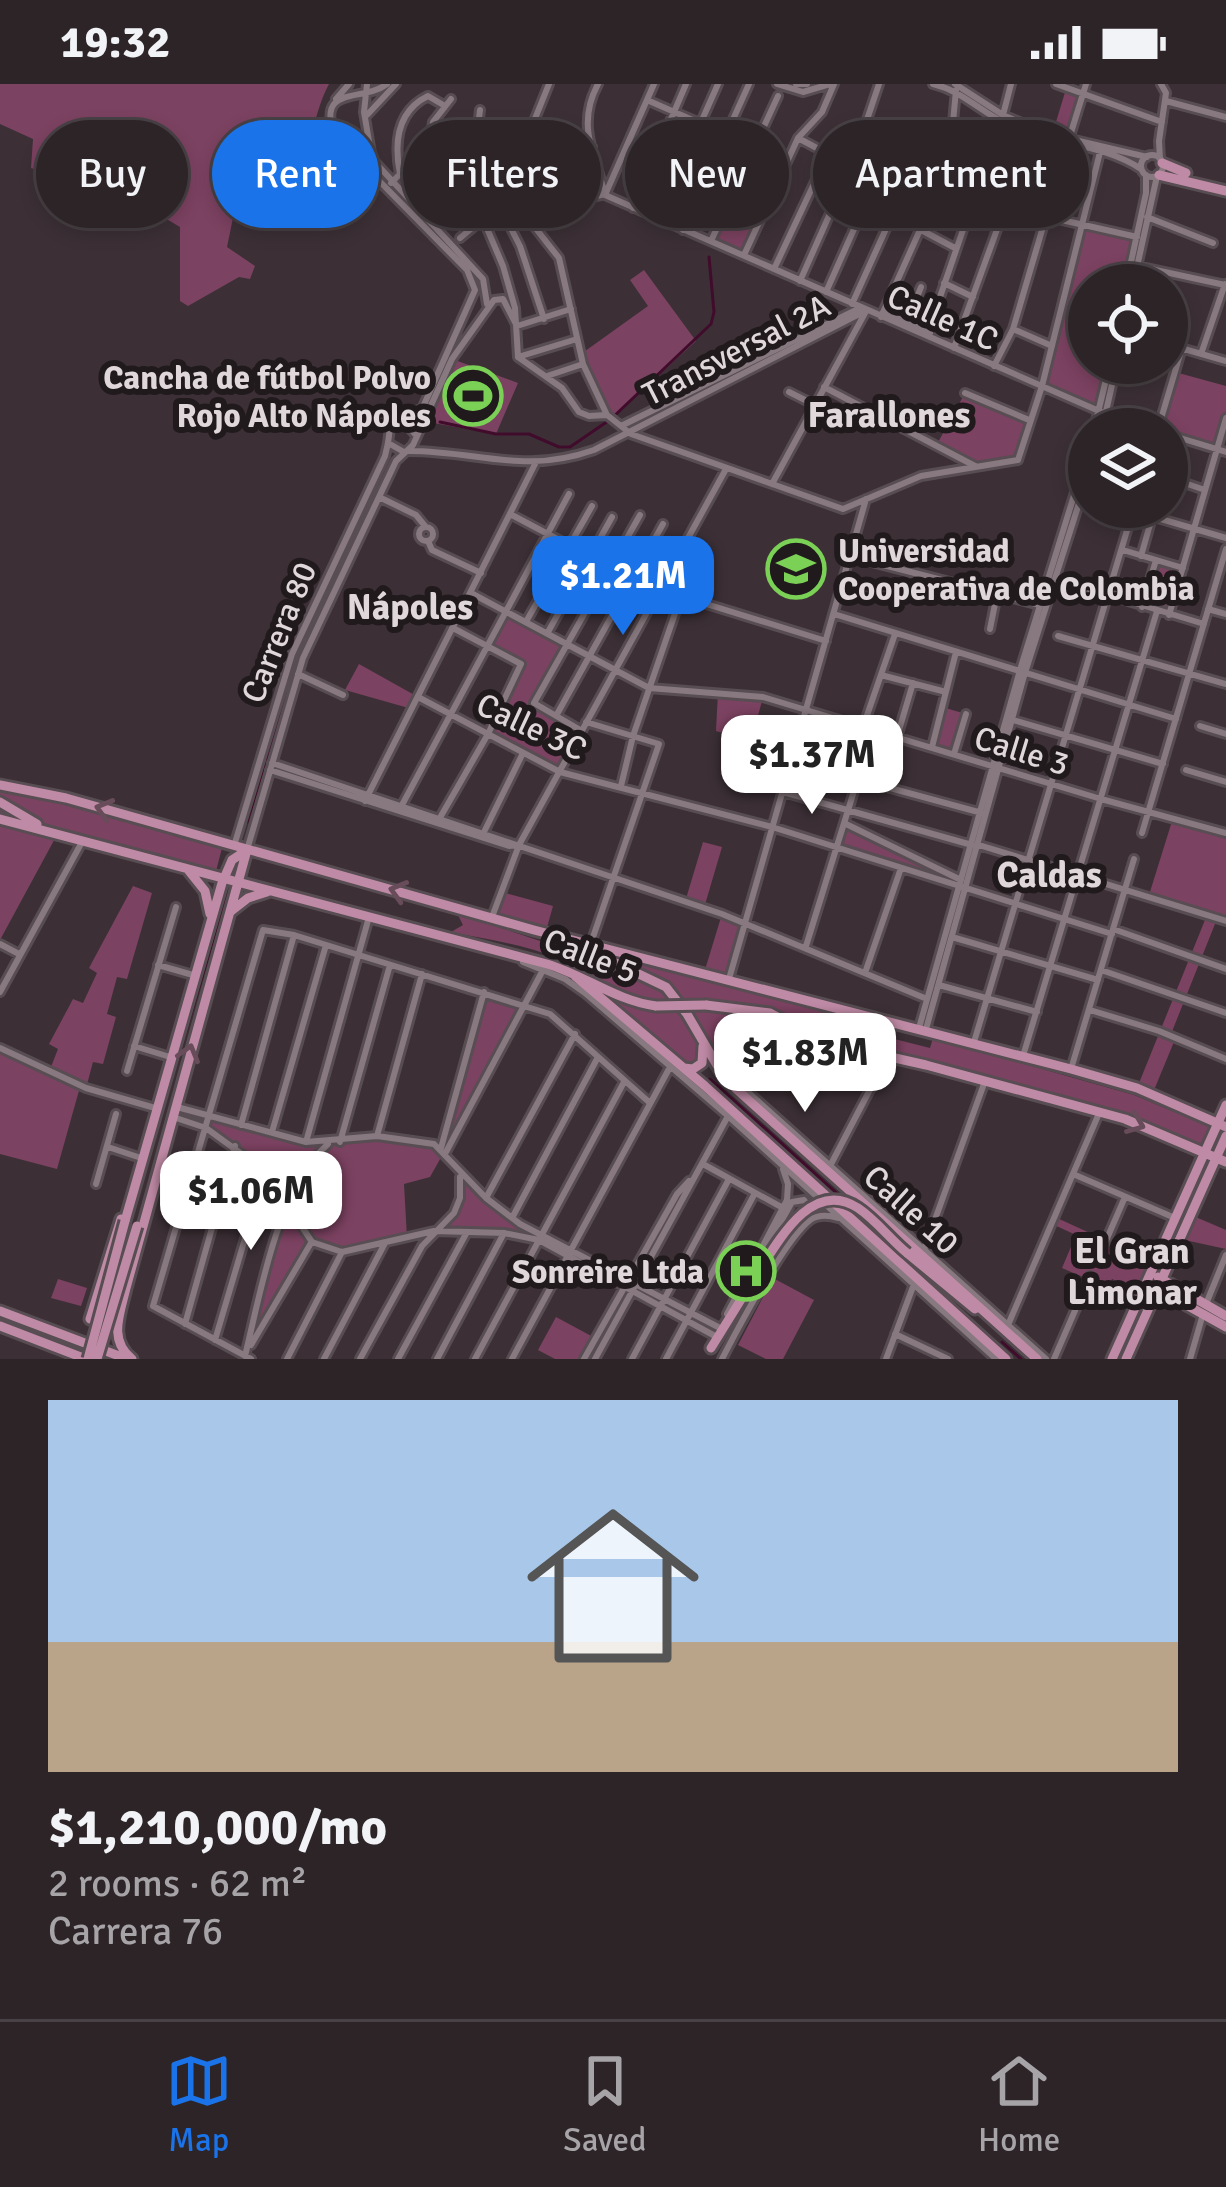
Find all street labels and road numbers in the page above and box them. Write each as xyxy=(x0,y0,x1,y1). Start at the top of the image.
street label: Calle 1C xyxy=(881,276,1004,361)
street label: Transversal 2A xyxy=(636,286,837,415)
street label: Carrera 80 xyxy=(233,556,326,709)
street label: Calle 3C xyxy=(470,684,593,771)
street label: Calle 3 xyxy=(969,718,1074,785)
street label: Calle 5 xyxy=(538,920,643,993)
street label: Calle 10 xyxy=(855,1157,967,1264)

